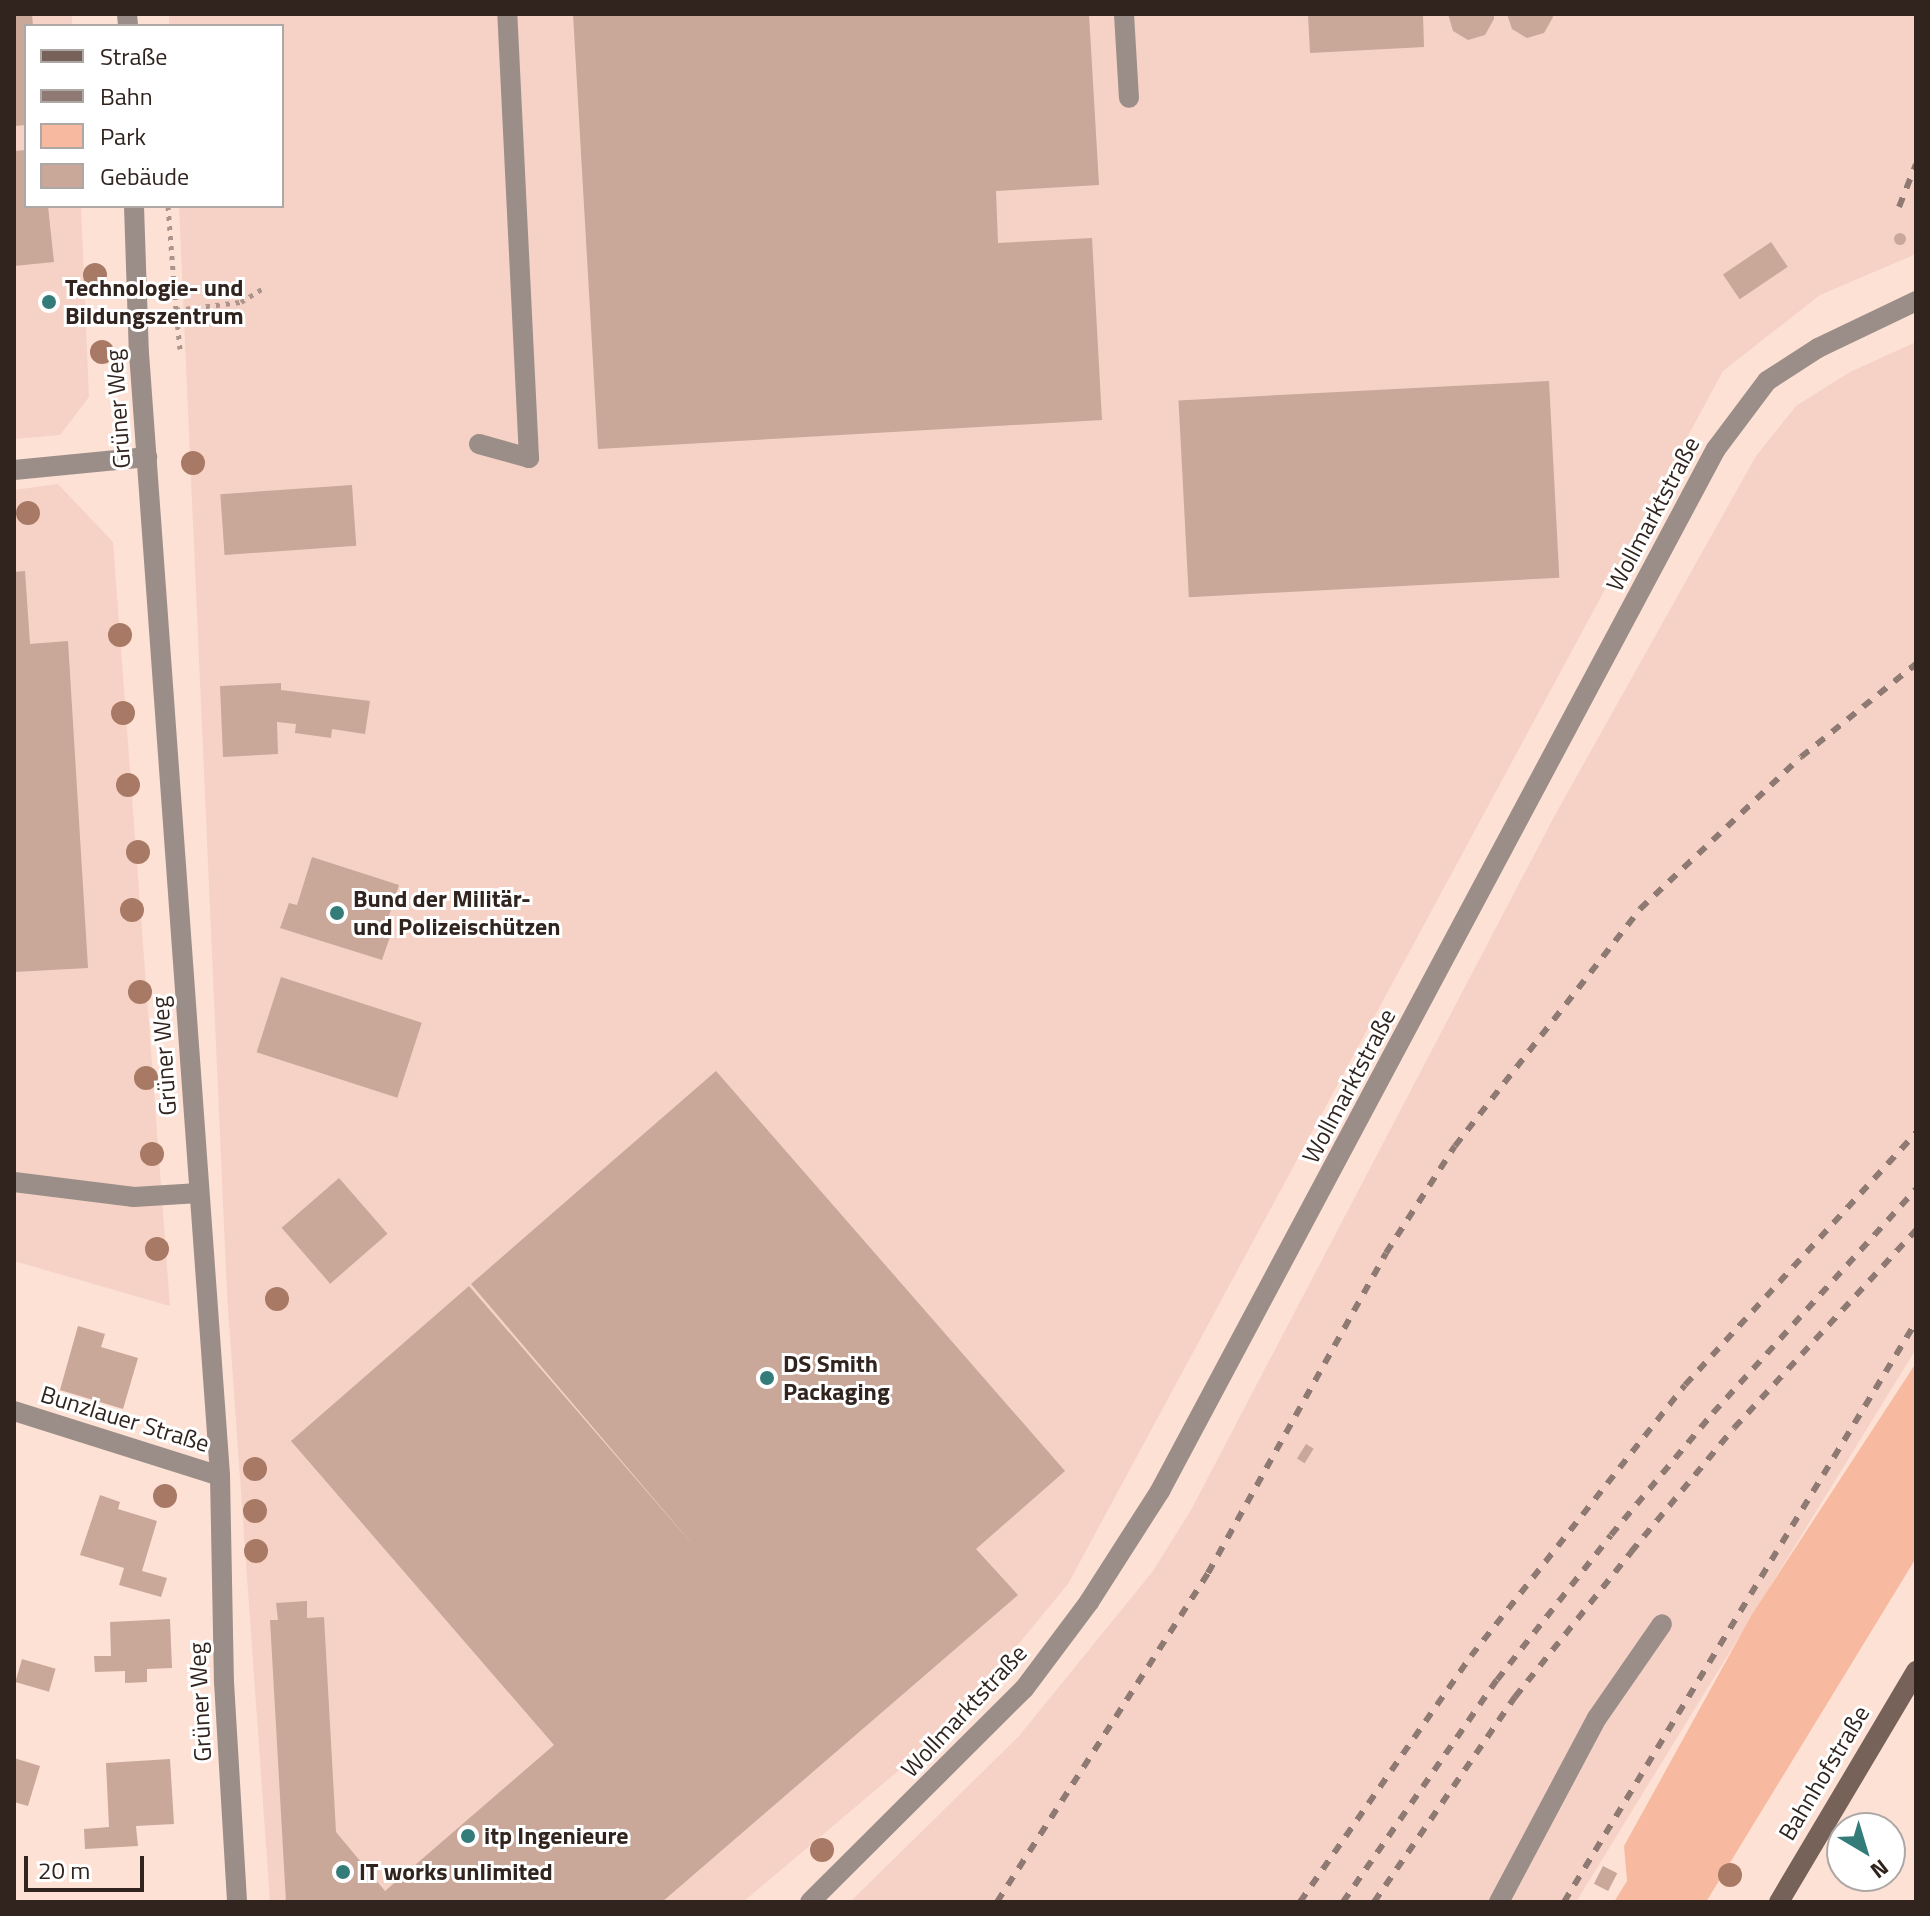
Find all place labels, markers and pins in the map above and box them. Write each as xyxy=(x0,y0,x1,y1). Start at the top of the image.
place label: Technologie- und Bildungszentrum xyxy=(65,274,244,330)
marker: Technologie- und Bildungszentrum xyxy=(40,293,58,311)
place label: Bund der Militär- und Polizeischützen xyxy=(353,885,561,941)
marker: Bund der Militär- und Polizeischützen xyxy=(328,904,346,922)
place label: DS Smith Packaging xyxy=(783,1350,890,1406)
marker: DS Smith Packaging xyxy=(758,1369,776,1387)
place label: itp Ingenieure xyxy=(484,1822,629,1850)
marker: itp Ingenieure xyxy=(459,1827,477,1845)
place label: IT works unlimited xyxy=(359,1858,553,1886)
marker: IT works unlimited xyxy=(334,1863,352,1881)

